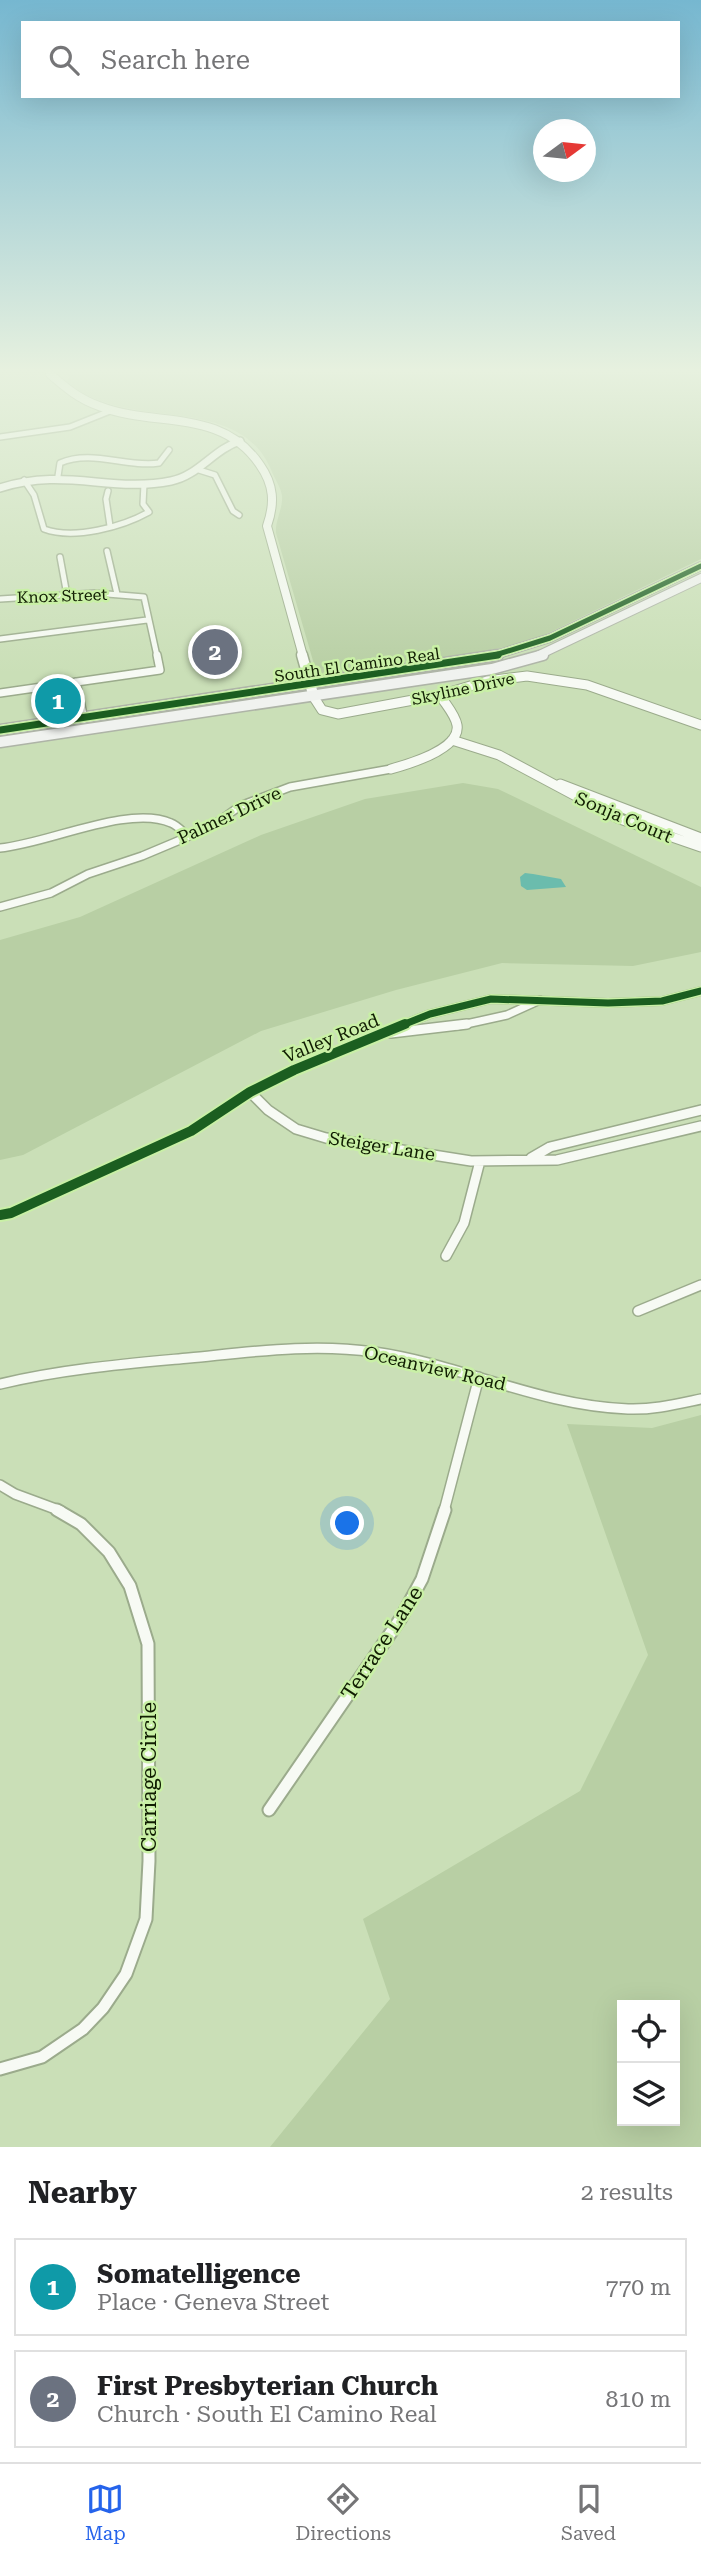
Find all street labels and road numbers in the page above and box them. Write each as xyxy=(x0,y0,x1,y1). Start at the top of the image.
street label: Knox Street xyxy=(16,585,108,607)
street label: South El Camino Real xyxy=(273,644,441,686)
street label: Skyline Drive xyxy=(410,669,516,709)
street label: Palmer Drive xyxy=(174,782,284,848)
street label: Sonja Court xyxy=(572,787,676,847)
street label: Valley Road xyxy=(280,1009,382,1067)
street label: Steiger Lane xyxy=(327,1127,437,1165)
street label: Oceanview Road xyxy=(362,1341,508,1395)
street label: Terrace Lane xyxy=(336,1582,428,1704)
street label: Carriage Circle xyxy=(137,1702,161,1852)

